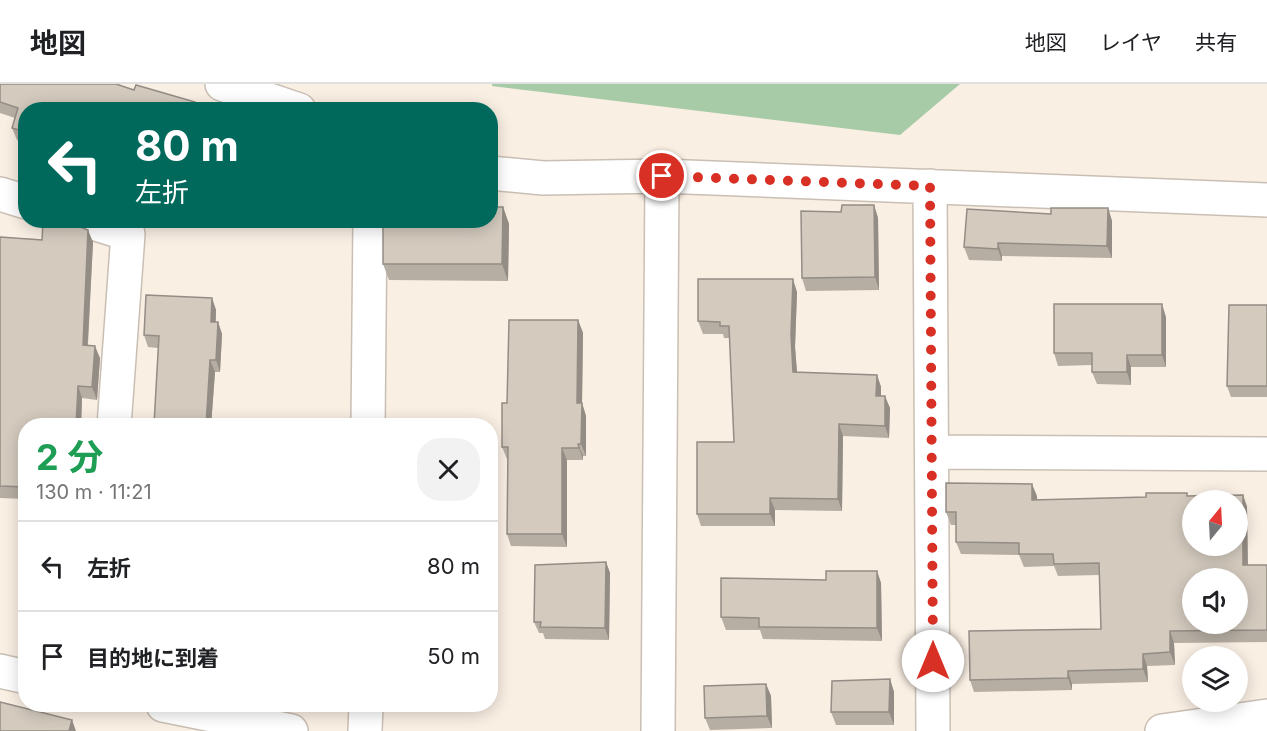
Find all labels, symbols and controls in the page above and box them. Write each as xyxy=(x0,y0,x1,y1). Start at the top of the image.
text: 地図 xyxy=(30,26,86,60)
text: 地図 xyxy=(1025,30,1067,55)
text: レイヤ xyxy=(1100,30,1162,55)
text: 共有 xyxy=(1195,30,1237,55)
text: 80 m xyxy=(135,120,239,171)
icon: left xyxy=(36,126,114,204)
pin xyxy=(636,150,687,201)
icon: arrive xyxy=(645,159,678,192)
text: 左折 xyxy=(135,176,189,209)
text: 2 分 xyxy=(36,435,103,479)
button: close xyxy=(417,438,480,501)
text: 130 m · 11:21 xyxy=(36,480,152,504)
north arrow xyxy=(1182,490,1248,556)
map controls xyxy=(1182,490,1248,712)
icon: left xyxy=(36,550,69,583)
text: 80 m xyxy=(427,553,480,579)
text: 左折 xyxy=(87,555,131,581)
button: sound xyxy=(1182,568,1248,634)
position arrow xyxy=(901,629,965,693)
icon: arrive xyxy=(36,640,69,673)
text: 50 m xyxy=(427,643,480,669)
text: 目的地に到着 xyxy=(87,645,219,671)
button: layers xyxy=(1182,646,1248,712)

